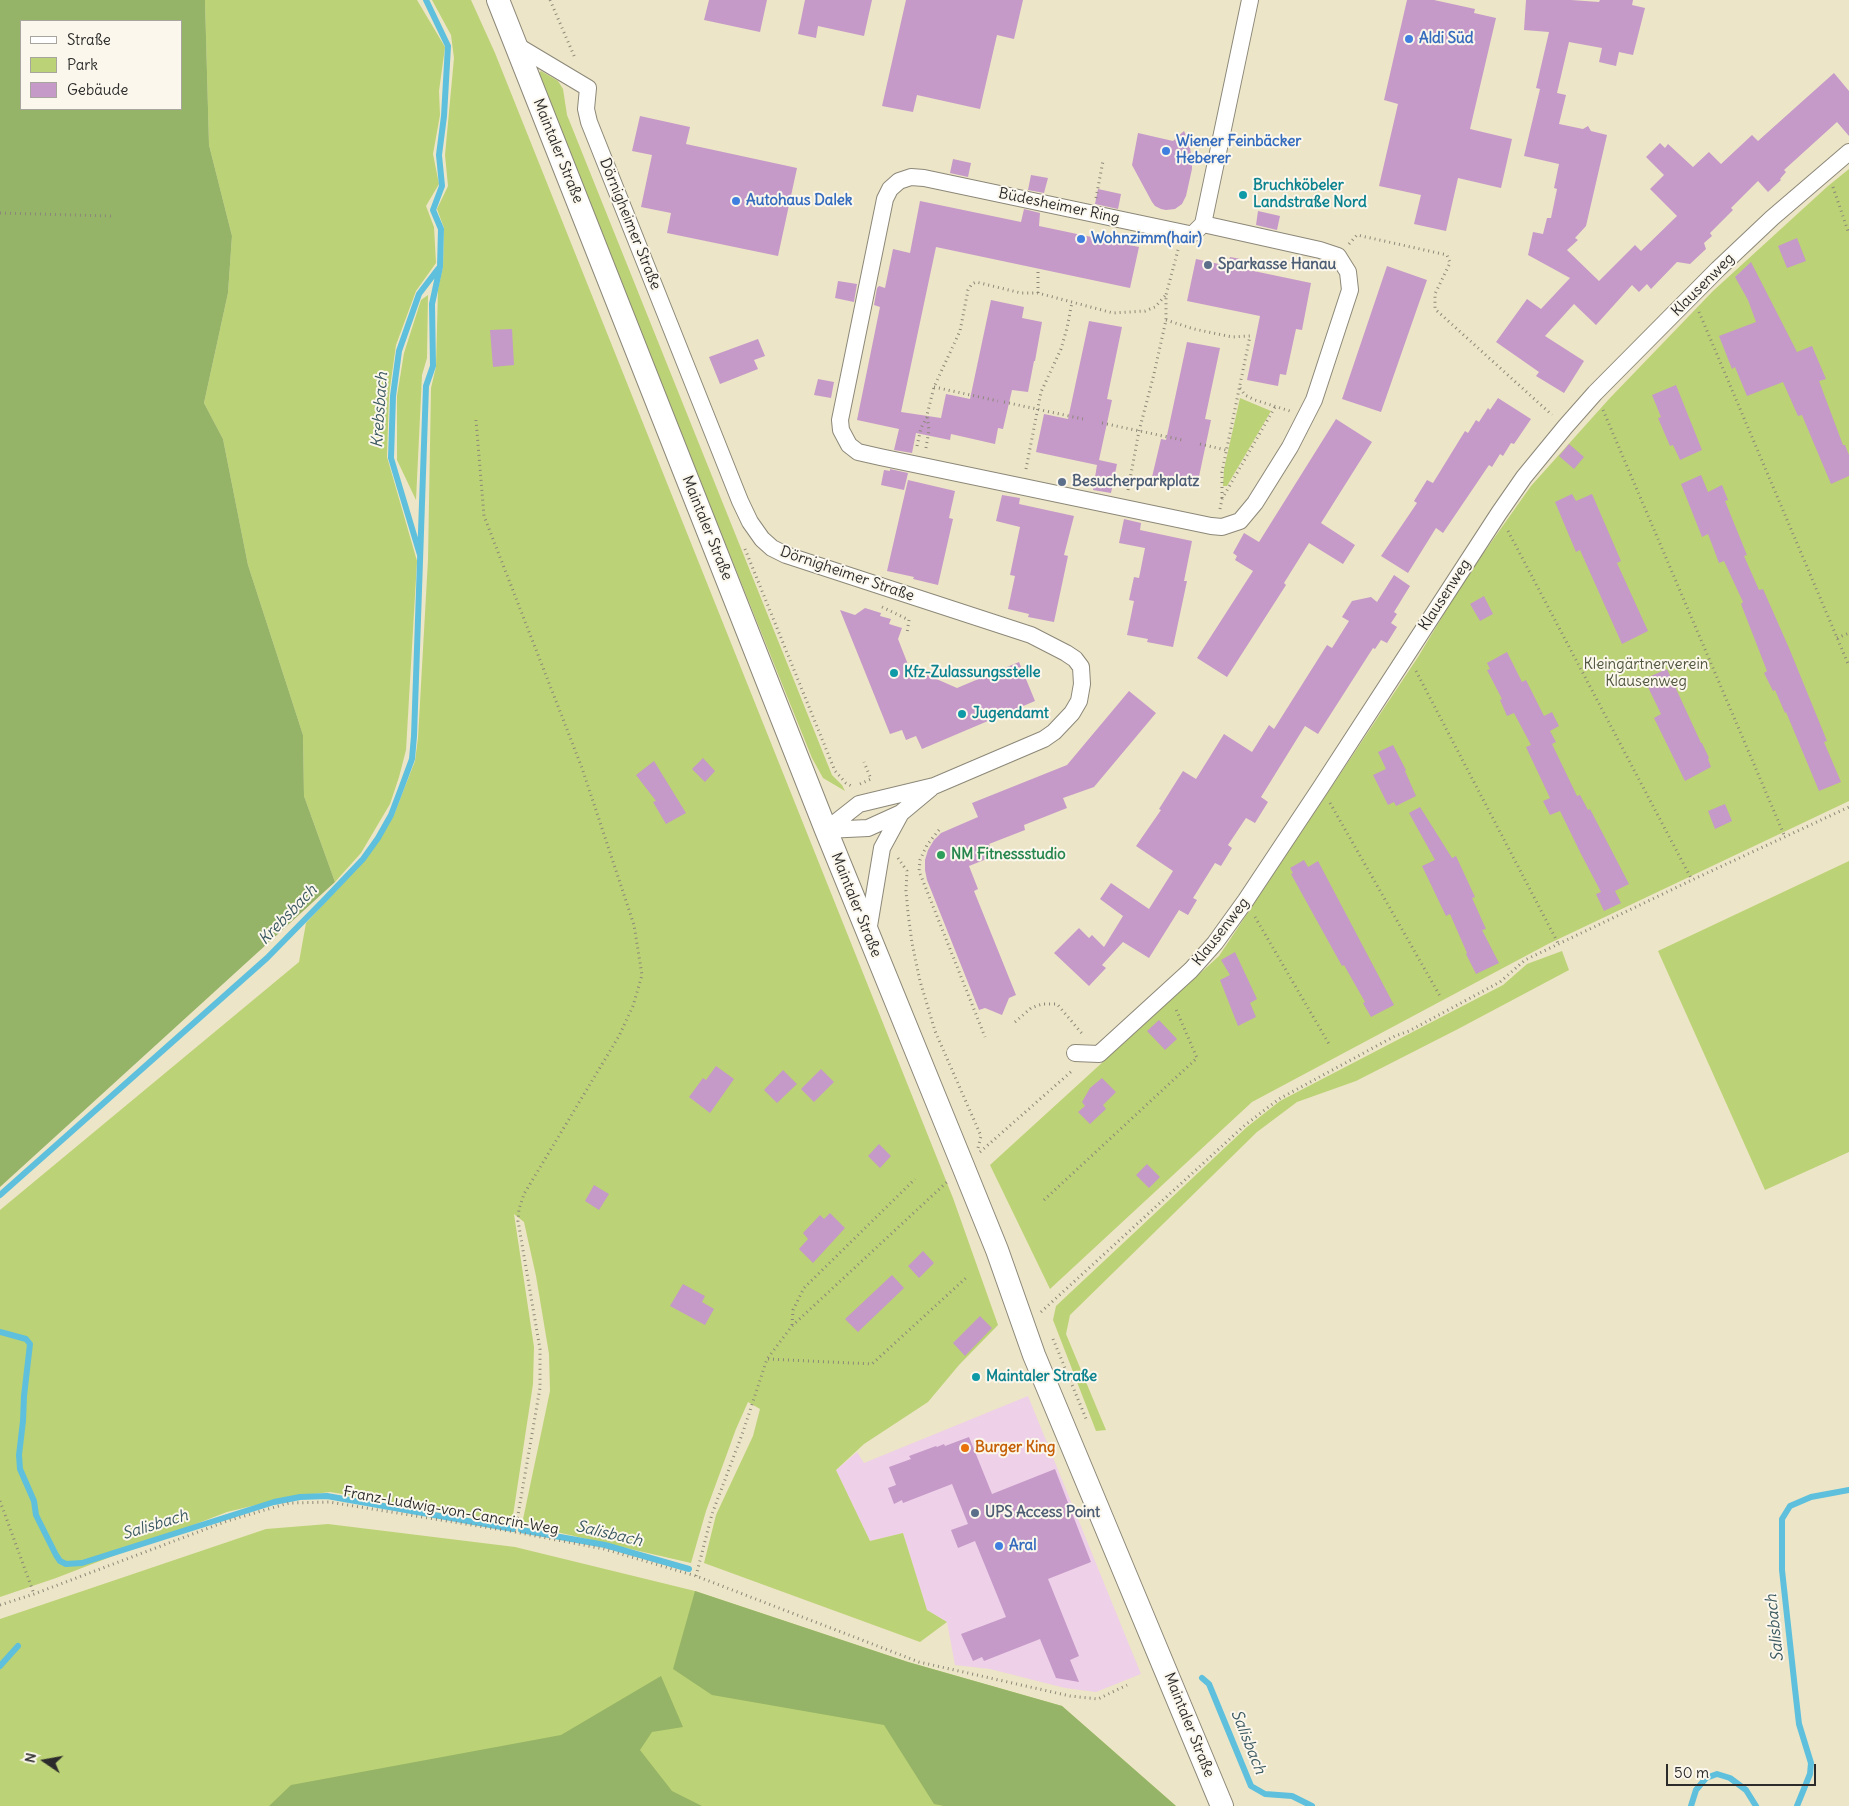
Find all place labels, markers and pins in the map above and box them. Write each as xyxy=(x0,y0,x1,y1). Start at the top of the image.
place label: Aldi Süd xyxy=(1419,30,1474,48)
marker: Aldi Süd xyxy=(1403,33,1415,45)
place label: Wiener Feinbäcker Heberer xyxy=(1176,133,1301,168)
marker: Wiener Feinbäcker Heberer xyxy=(1160,145,1172,157)
place label: Bruchköbeler Landstraße Nord xyxy=(1253,177,1367,212)
marker: Bruchköbeler Landstraße Nord xyxy=(1237,189,1249,201)
place label: Autohaus Dalek xyxy=(746,192,852,210)
marker: Autohaus Dalek xyxy=(730,195,742,207)
place label: Wohnzimm(hair) xyxy=(1091,230,1202,248)
marker: Wohnzimm(hair) xyxy=(1075,233,1087,245)
place label: Sparkasse Hanau xyxy=(1218,256,1336,274)
marker: Sparkasse Hanau xyxy=(1202,259,1214,271)
place label: Besucherparkplatz xyxy=(1072,473,1199,491)
marker: Besucherparkplatz xyxy=(1056,476,1068,488)
place label: Kfz-Zulassungsstelle xyxy=(904,664,1040,682)
marker: Kfz-Zulassungsstelle xyxy=(888,667,900,679)
place label: Jugendamt xyxy=(972,705,1049,723)
marker: Jugendamt xyxy=(956,708,968,720)
place label: NM Fitnessstudio xyxy=(951,846,1066,864)
marker: NM Fitnessstudio xyxy=(935,849,947,861)
place label: Maintaler Straße xyxy=(986,1368,1097,1386)
marker: Maintaler Straße xyxy=(970,1371,982,1383)
place label: Burger King xyxy=(975,1439,1055,1457)
marker: Burger King xyxy=(959,1442,971,1454)
place label: UPS Access Point xyxy=(985,1504,1100,1522)
marker: UPS Access Point xyxy=(969,1507,981,1519)
place label: Aral xyxy=(1009,1537,1037,1555)
marker: Aral xyxy=(993,1540,1005,1552)

